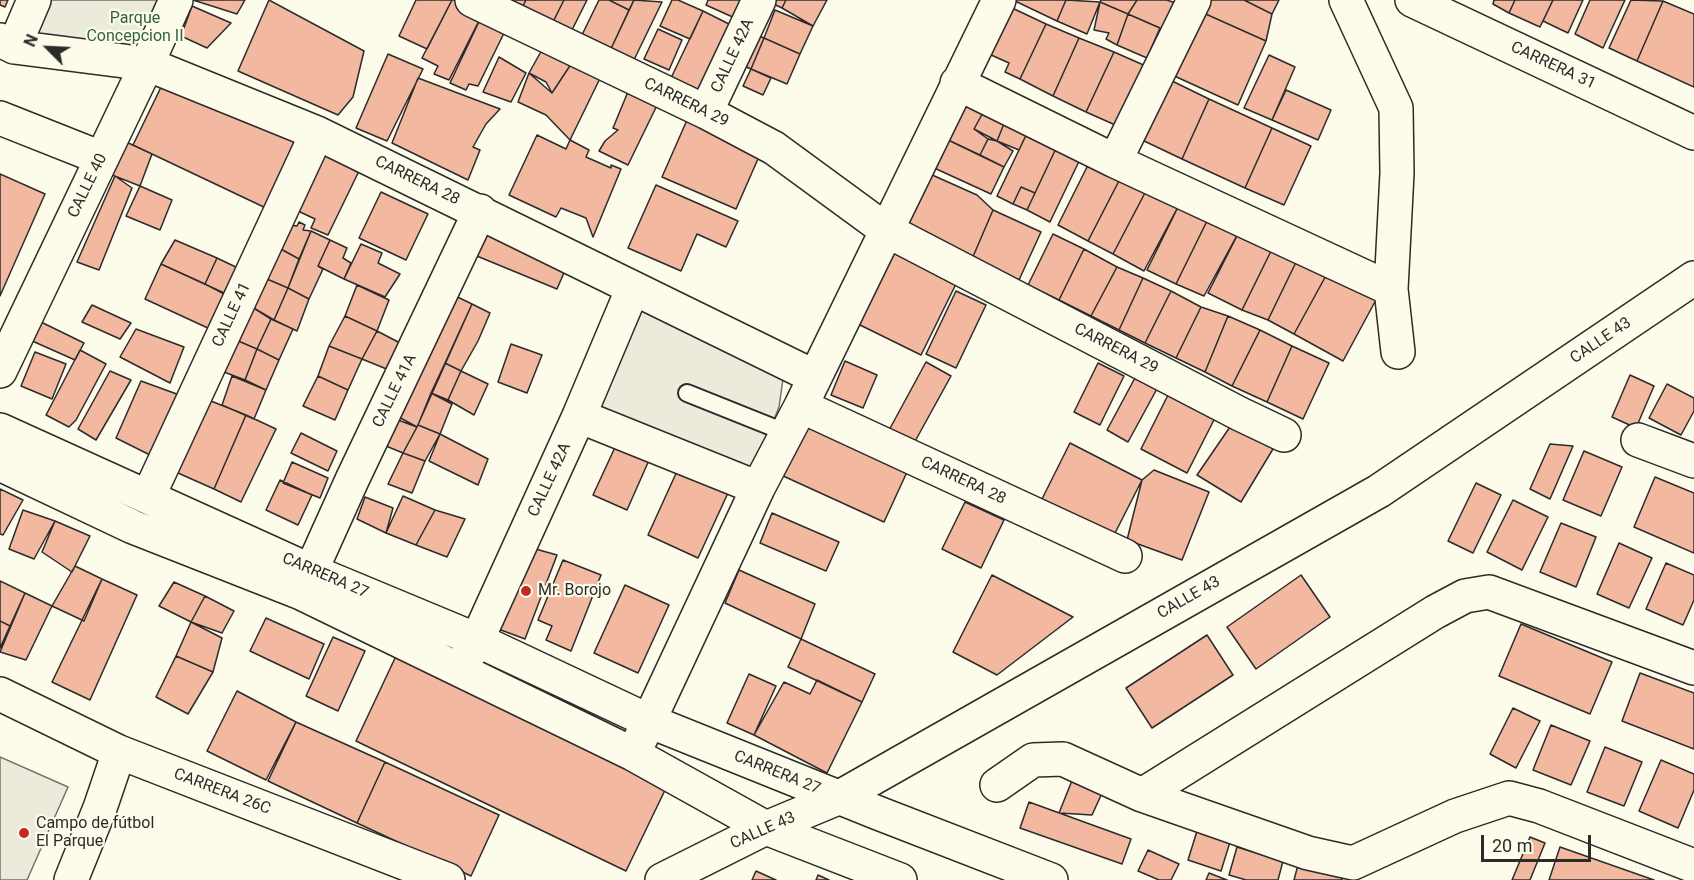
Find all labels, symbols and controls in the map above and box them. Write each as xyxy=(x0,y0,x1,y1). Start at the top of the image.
park label: Parque Concepcion II xyxy=(86,9,184,47)
street label: CALLE 42A xyxy=(707,16,759,96)
north arrow xyxy=(18,18,78,78)
text: N xyxy=(20,31,42,50)
street label: CARRERA 31 xyxy=(1507,38,1599,94)
street label: CARRERA 29 xyxy=(640,74,732,132)
street label: CALLE 40 xyxy=(64,151,112,221)
street label: CARRERA 28 xyxy=(371,152,463,210)
street label: CALLE 41 xyxy=(209,280,255,350)
street label: CALLE 43 xyxy=(1567,314,1635,368)
street label: CARRERA 29 xyxy=(1071,320,1161,378)
street label: CALLE 41A xyxy=(369,351,421,431)
street label: CALLE 42A xyxy=(524,440,576,520)
street label: CARRERA 28 xyxy=(917,453,1009,509)
street label: CARRERA 27 xyxy=(279,549,371,603)
street label: CALLE 43 xyxy=(1154,572,1224,624)
place label: Mr. Borojo xyxy=(538,581,611,601)
marker: Mr. Borojo xyxy=(519,584,533,598)
street label: CARRERA 27 xyxy=(731,747,823,799)
street label: CARRERA 26C xyxy=(171,765,273,819)
street label: CALLE 43 xyxy=(728,808,798,854)
place label: Campo de fútbol El Parque xyxy=(36,814,154,852)
scale bar xyxy=(1484,823,1594,861)
marker: Campo de fútbol El Parque xyxy=(17,826,31,840)
text: 20 m xyxy=(1492,835,1532,856)

